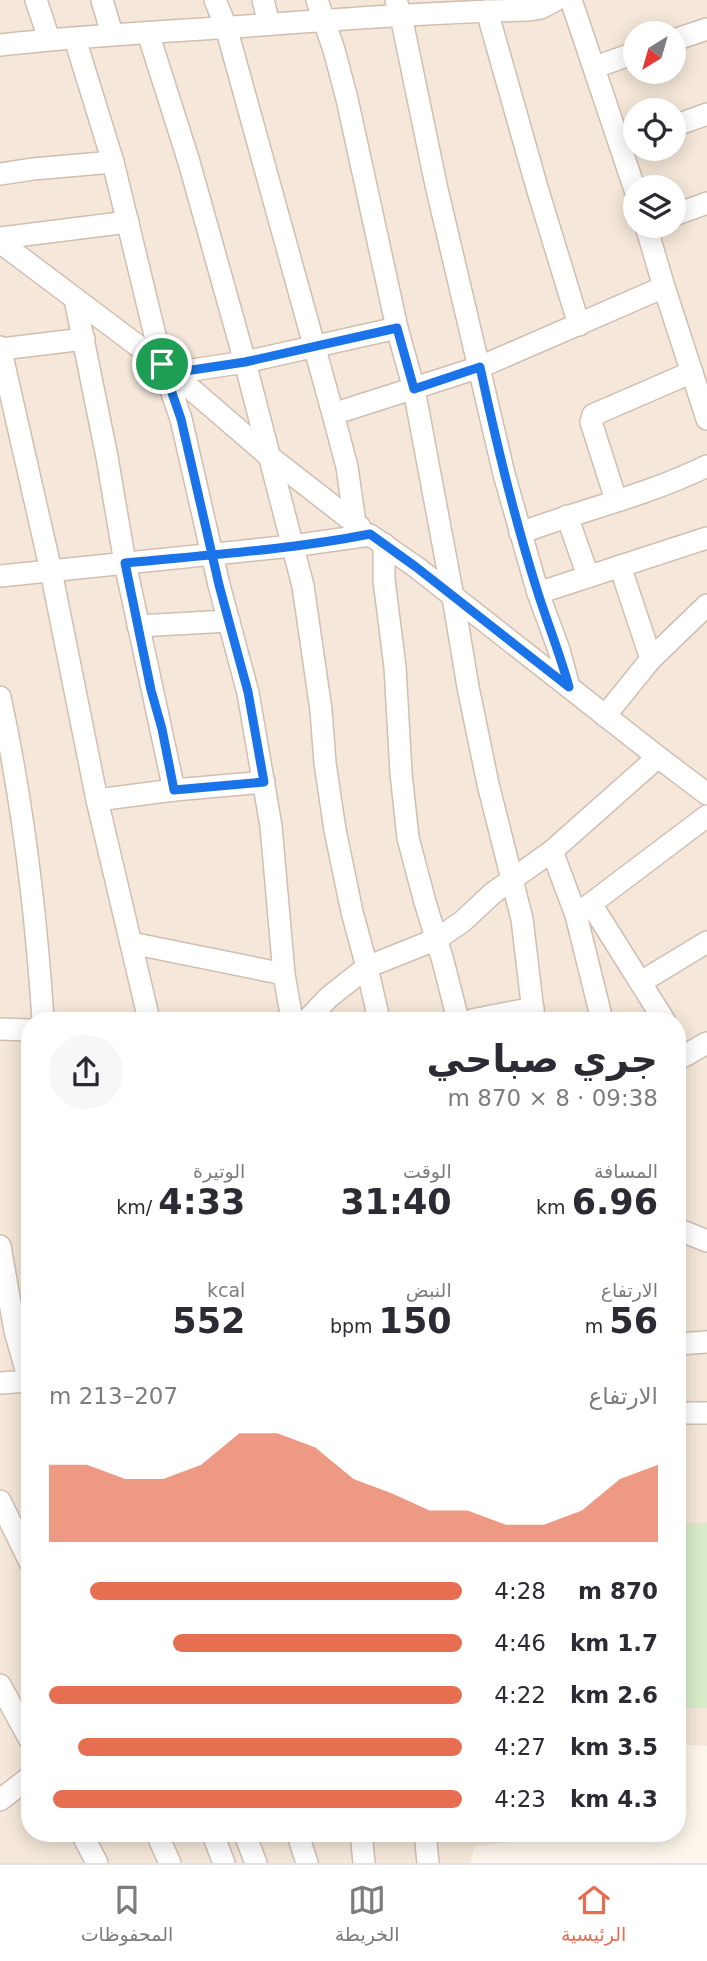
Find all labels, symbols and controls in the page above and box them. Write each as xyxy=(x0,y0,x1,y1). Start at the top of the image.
north arrow xyxy=(623,21,686,84)
map controls xyxy=(623,21,686,238)
button: locate xyxy=(623,98,686,161)
button: layers xyxy=(623,175,686,238)
pin xyxy=(132,334,192,394)
icon: arrive xyxy=(143,345,181,383)
button: share xyxy=(49,1035,123,1109)
text: جري صباحي xyxy=(427,1037,658,1081)
text: 09:38 · 8 × 870 m xyxy=(448,1085,658,1111)
text: الوتيرة xyxy=(193,1160,245,1182)
text: الوقت xyxy=(403,1160,452,1182)
text: المسافة xyxy=(594,1160,658,1182)
text: 4:33 xyxy=(158,1182,245,1222)
text: 31:40 xyxy=(340,1182,452,1222)
text: 6.96 xyxy=(572,1182,658,1222)
text: /km xyxy=(116,1196,158,1218)
text: km xyxy=(536,1196,572,1218)
text: kcal xyxy=(207,1279,245,1301)
text: النبض xyxy=(406,1279,452,1301)
text: الارتفاع xyxy=(601,1279,658,1301)
text: 552 xyxy=(172,1301,245,1341)
text: 150 xyxy=(379,1301,452,1341)
text: 56 xyxy=(609,1301,658,1341)
text: bpm xyxy=(330,1315,379,1337)
text: m xyxy=(585,1315,609,1337)
text: 207–213 m xyxy=(49,1383,178,1409)
text: الارتفاع xyxy=(589,1383,658,1409)
text: 4:28 xyxy=(494,1578,546,1604)
text: 870 m xyxy=(578,1578,658,1604)
text: 4:46 xyxy=(494,1630,546,1656)
text: 1.7 km xyxy=(570,1630,658,1656)
text: 4:22 xyxy=(494,1682,546,1708)
text: 2.6 km xyxy=(570,1682,658,1708)
text: 4:27 xyxy=(494,1734,546,1760)
text: 3.5 km xyxy=(570,1734,658,1760)
text: 4:23 xyxy=(494,1786,546,1812)
text: 4.3 km xyxy=(570,1786,658,1812)
tab: المحفوظات xyxy=(81,1881,173,1945)
tab: الخريطة xyxy=(335,1881,400,1945)
tab: الرئيسية xyxy=(561,1881,626,1945)

